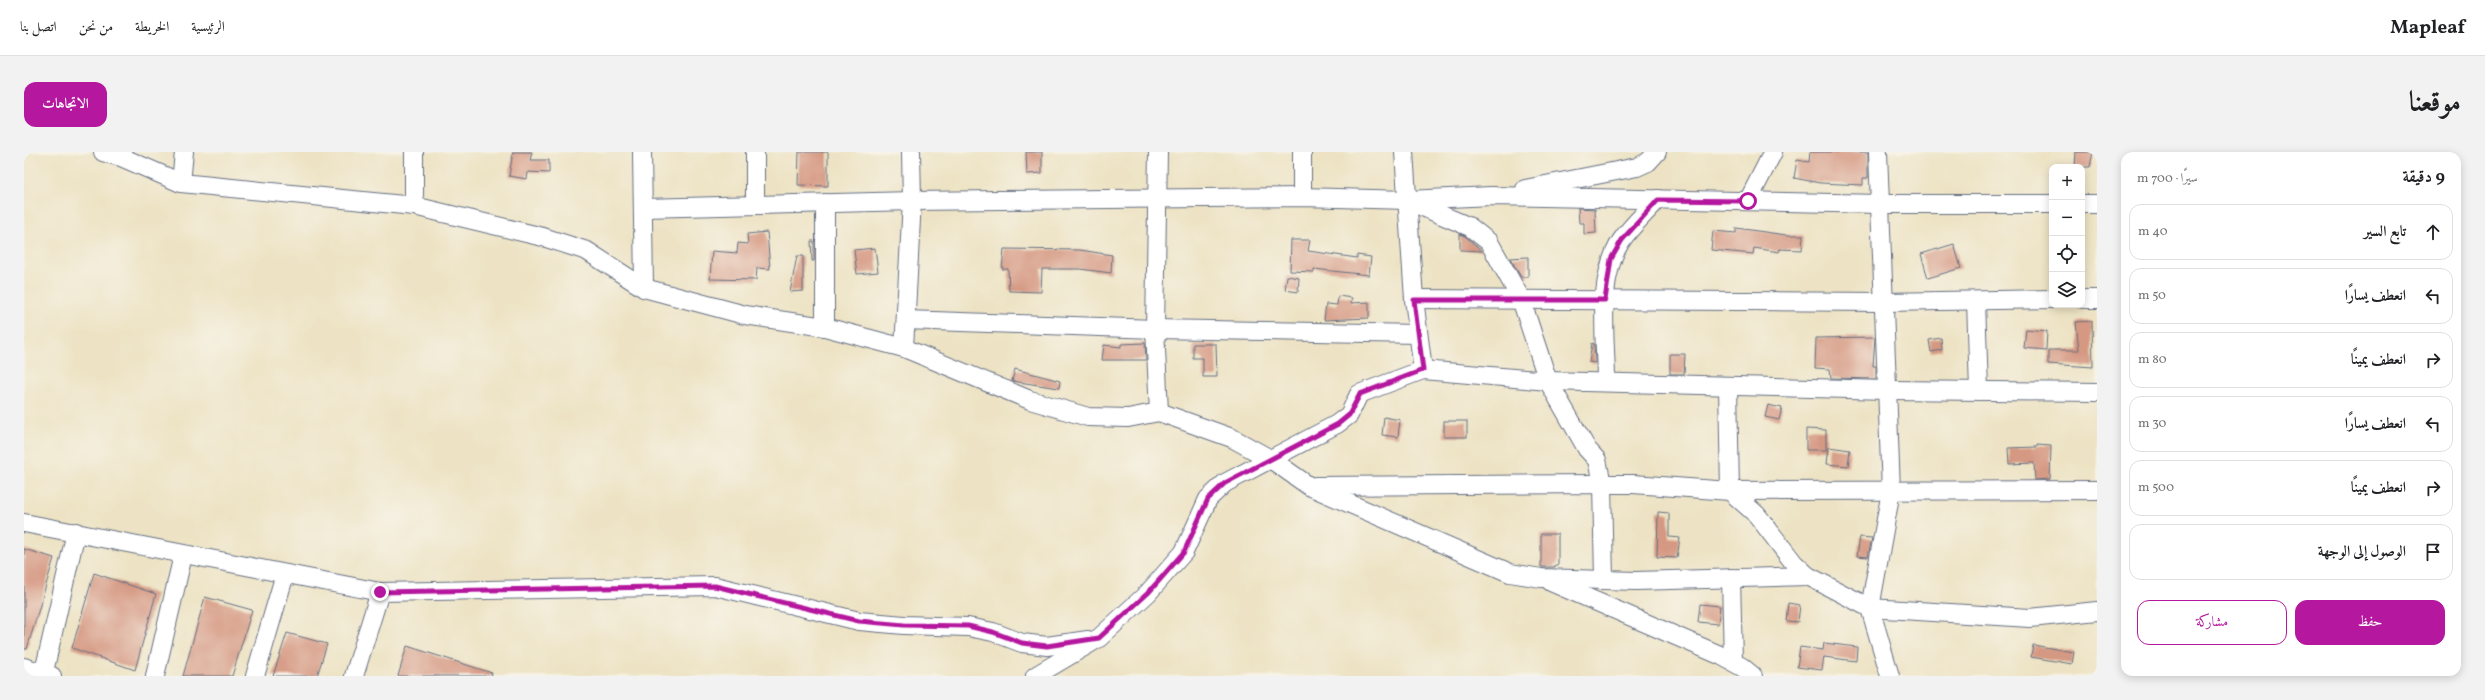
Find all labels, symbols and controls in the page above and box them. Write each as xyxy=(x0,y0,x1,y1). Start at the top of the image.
text: Mapleaf xyxy=(2390,15,2465,41)
text: اتصل بنا xyxy=(20,18,57,37)
text: من نحن xyxy=(79,18,113,37)
text: الخريطة xyxy=(135,18,169,37)
text: الرئيسية xyxy=(191,18,225,37)
button: الاتجاهات xyxy=(24,82,107,127)
text: موقعنا xyxy=(2409,84,2461,123)
map controls xyxy=(2049,164,2085,308)
button: + xyxy=(2049,164,2085,200)
text: 9 دقيقة xyxy=(2403,166,2445,189)
text: سيرًا · 700 m xyxy=(2137,170,2198,188)
route start xyxy=(1739,192,1757,210)
button: − xyxy=(2049,200,2085,236)
icon: ahead xyxy=(2422,221,2444,243)
text: تابع السير xyxy=(2364,222,2406,243)
text: 40 m xyxy=(2138,223,2167,241)
button: locate xyxy=(2049,236,2085,272)
button: layers xyxy=(2049,272,2085,308)
icon: left xyxy=(2422,285,2444,307)
text: انعطف يسارًا xyxy=(2345,286,2406,307)
text: 50 m xyxy=(2138,287,2166,305)
icon: right xyxy=(2422,349,2444,371)
text: انعطف يمينًا xyxy=(2351,350,2406,371)
text: 80 m xyxy=(2138,351,2167,369)
icon: left xyxy=(2422,413,2444,435)
text: انعطف يسارًا xyxy=(2345,414,2406,435)
text: 30 m xyxy=(2138,415,2166,433)
icon: right xyxy=(2422,477,2444,499)
text: انعطف يمينًا xyxy=(2351,478,2406,499)
text: 500 m xyxy=(2138,479,2174,497)
icon: arrive xyxy=(2422,541,2444,563)
text: الوصول إلى الوجهة xyxy=(2318,542,2406,563)
route end xyxy=(371,583,389,601)
button: مشاركة xyxy=(2137,600,2287,645)
button: حفظ xyxy=(2295,600,2445,645)

